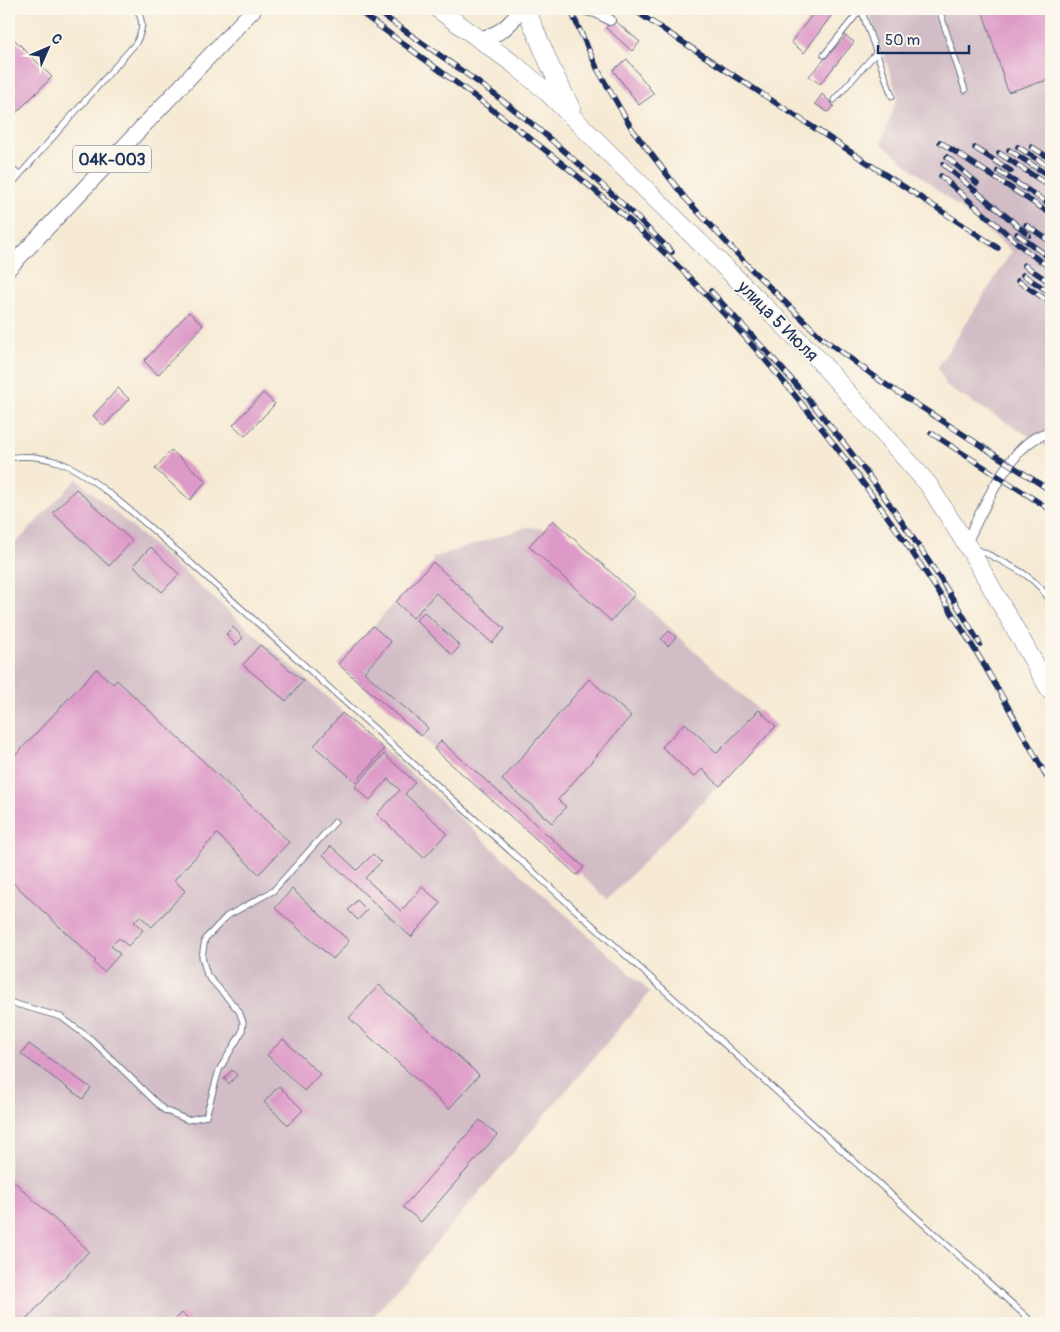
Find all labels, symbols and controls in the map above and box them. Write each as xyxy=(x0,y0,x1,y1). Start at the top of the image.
north arrow xyxy=(22,22,72,72)
scale bar xyxy=(878,22,969,54)
text: С xyxy=(48,30,66,48)
text: 50 m xyxy=(885,31,920,50)
road number: 04К-003 xyxy=(73,146,151,172)
street label: улица 5 Июля xyxy=(732,275,823,367)

